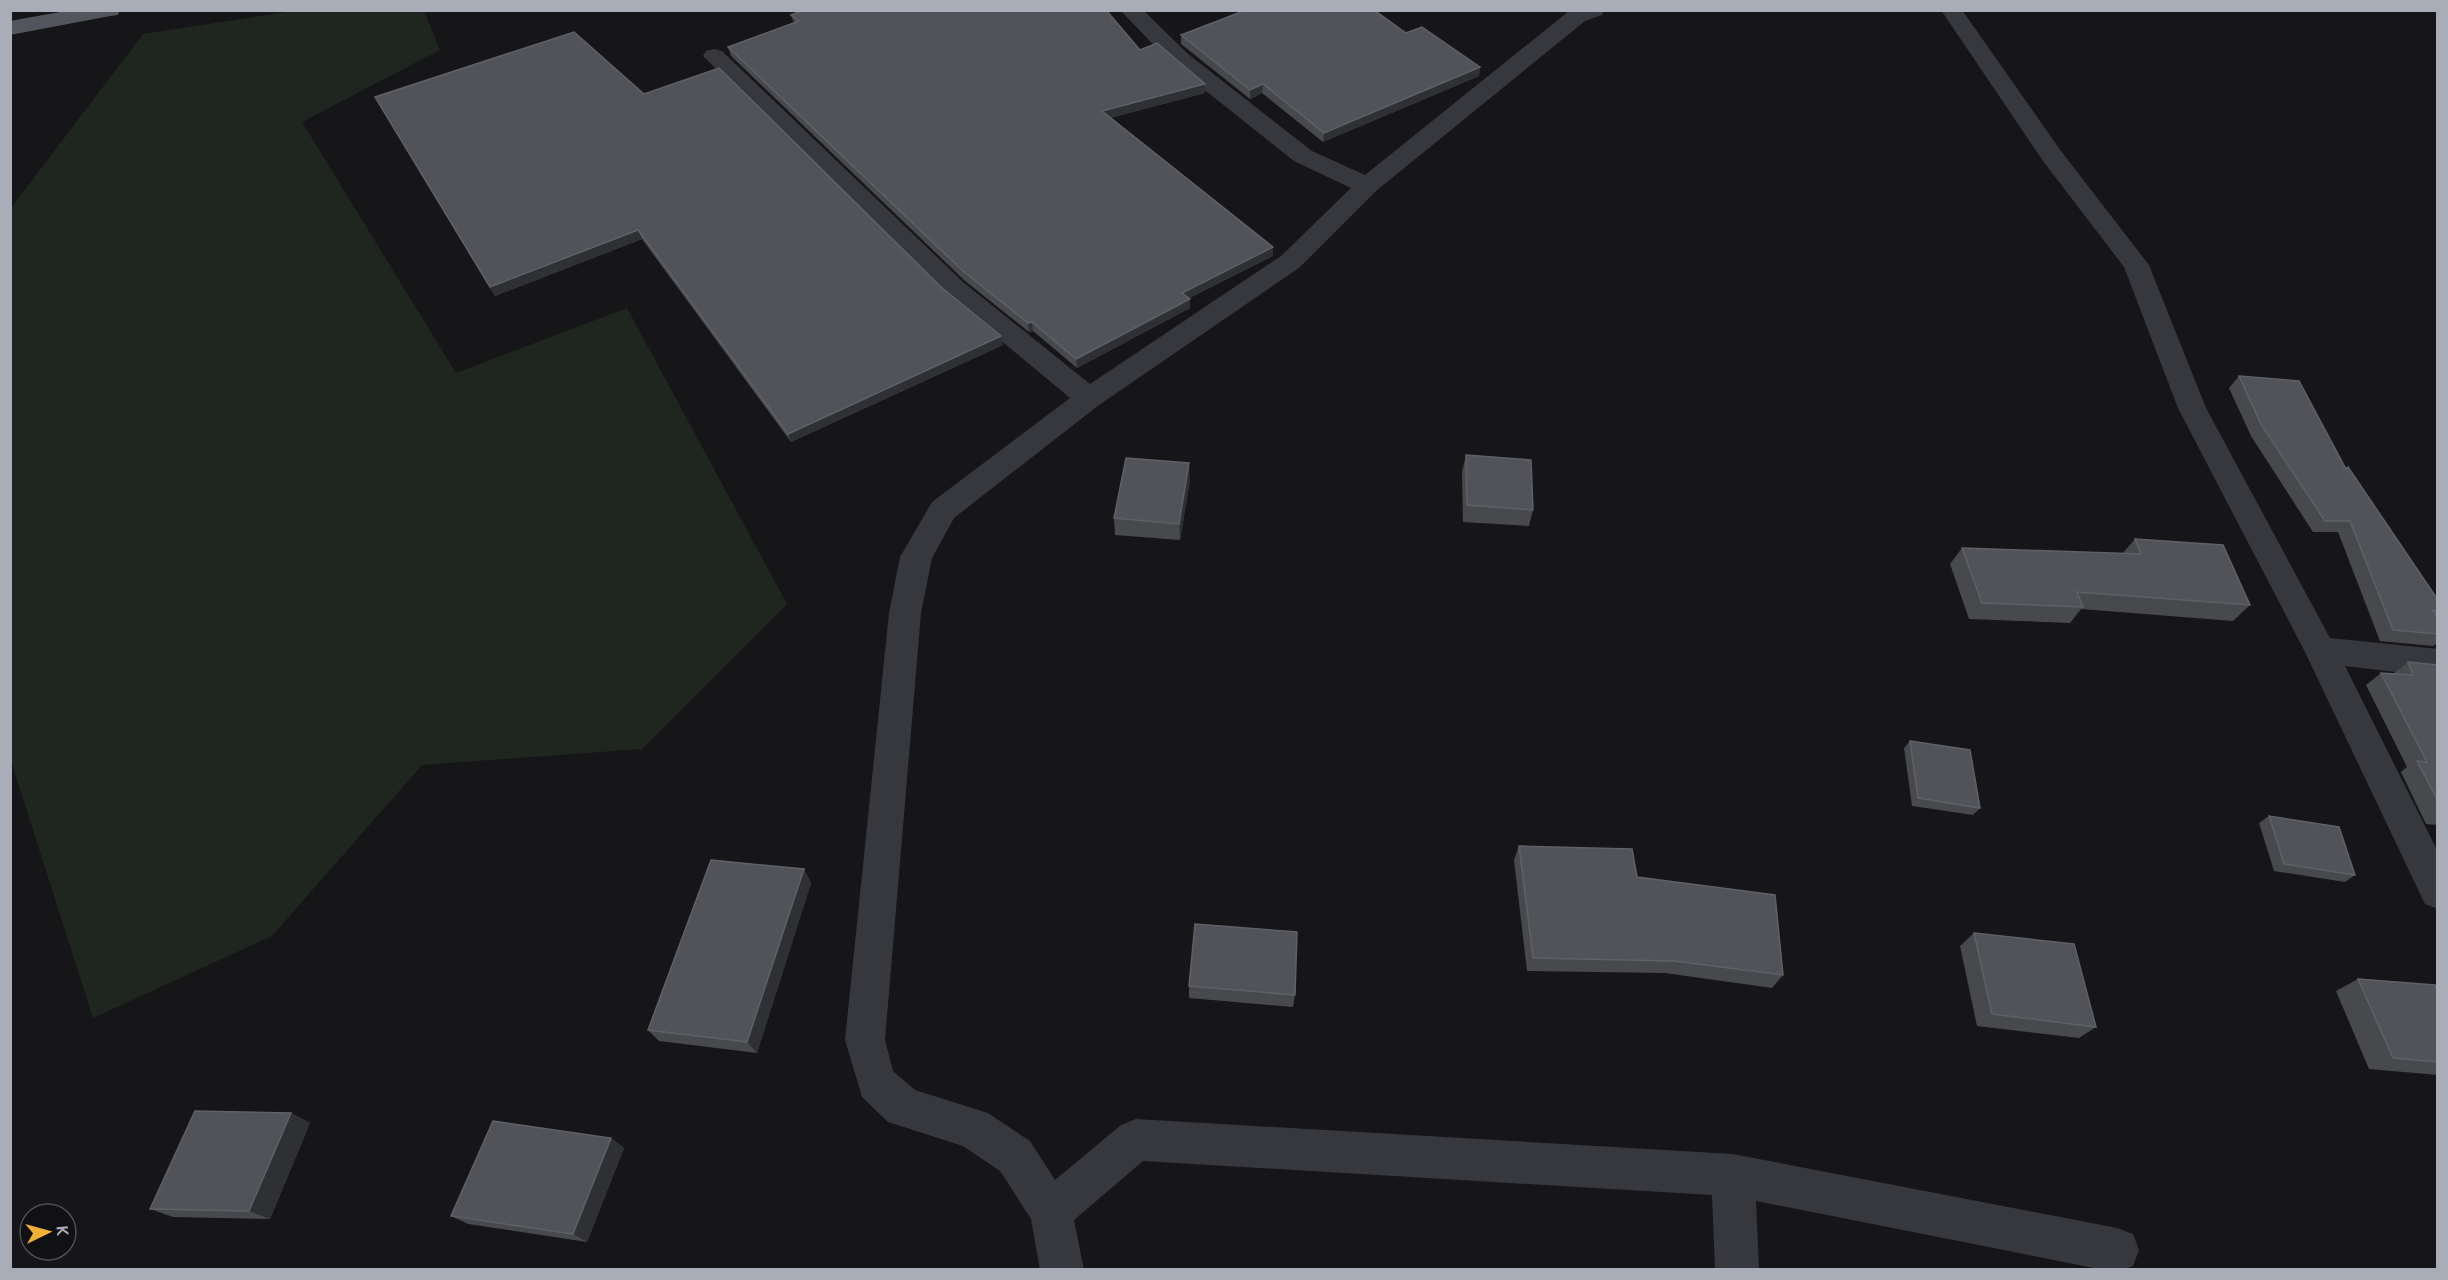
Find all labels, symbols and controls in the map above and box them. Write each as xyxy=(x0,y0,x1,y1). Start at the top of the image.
north arrow xyxy=(18,1202,78,1262)
text: K xyxy=(52,1225,73,1237)

